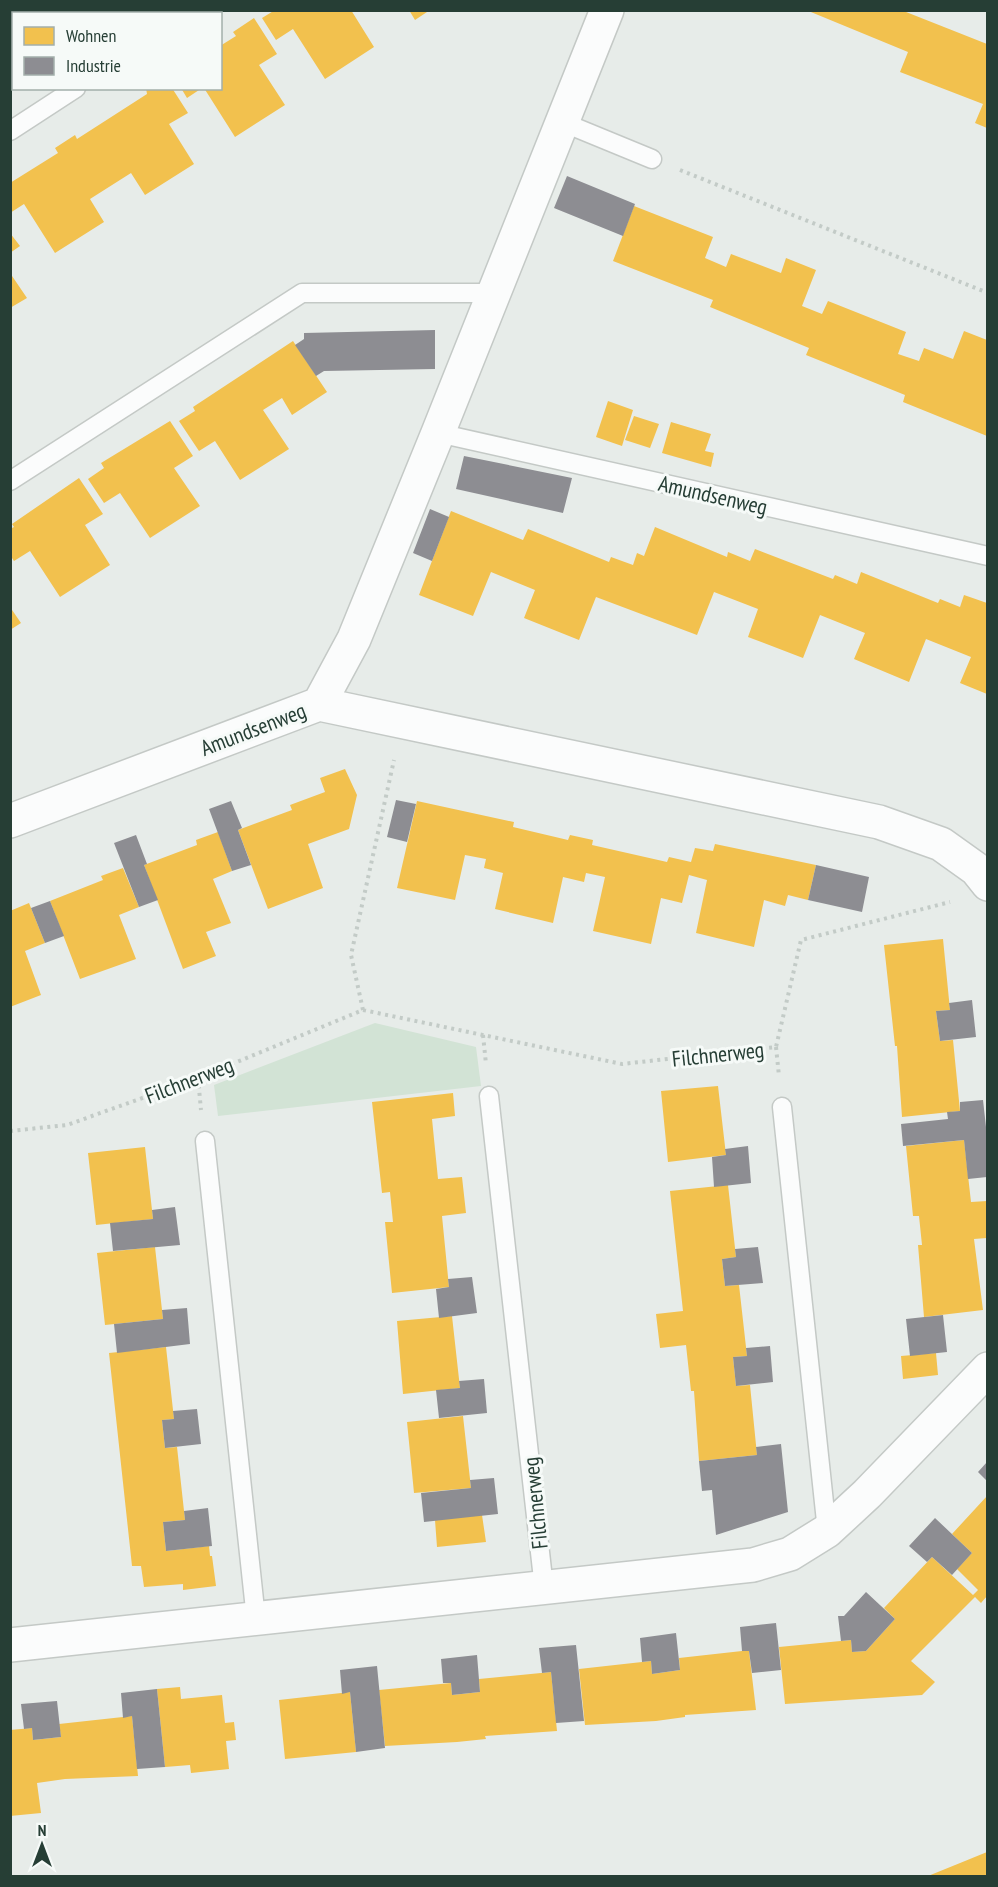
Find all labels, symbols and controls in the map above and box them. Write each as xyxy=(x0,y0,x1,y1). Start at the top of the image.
legend xyxy=(12,12,222,90)
text: Wohnen xyxy=(66,24,116,47)
text: Industrie xyxy=(66,54,121,77)
street label: Amundsenweg xyxy=(656,469,770,521)
street label: Amundsenweg xyxy=(196,696,310,762)
street label: Filchnerweg xyxy=(671,1035,765,1073)
street label: Filchnerweg xyxy=(141,1050,237,1110)
street label: Filchnerweg xyxy=(516,1456,554,1550)
north arrow xyxy=(12,1815,72,1875)
text: N xyxy=(38,1820,46,1840)

